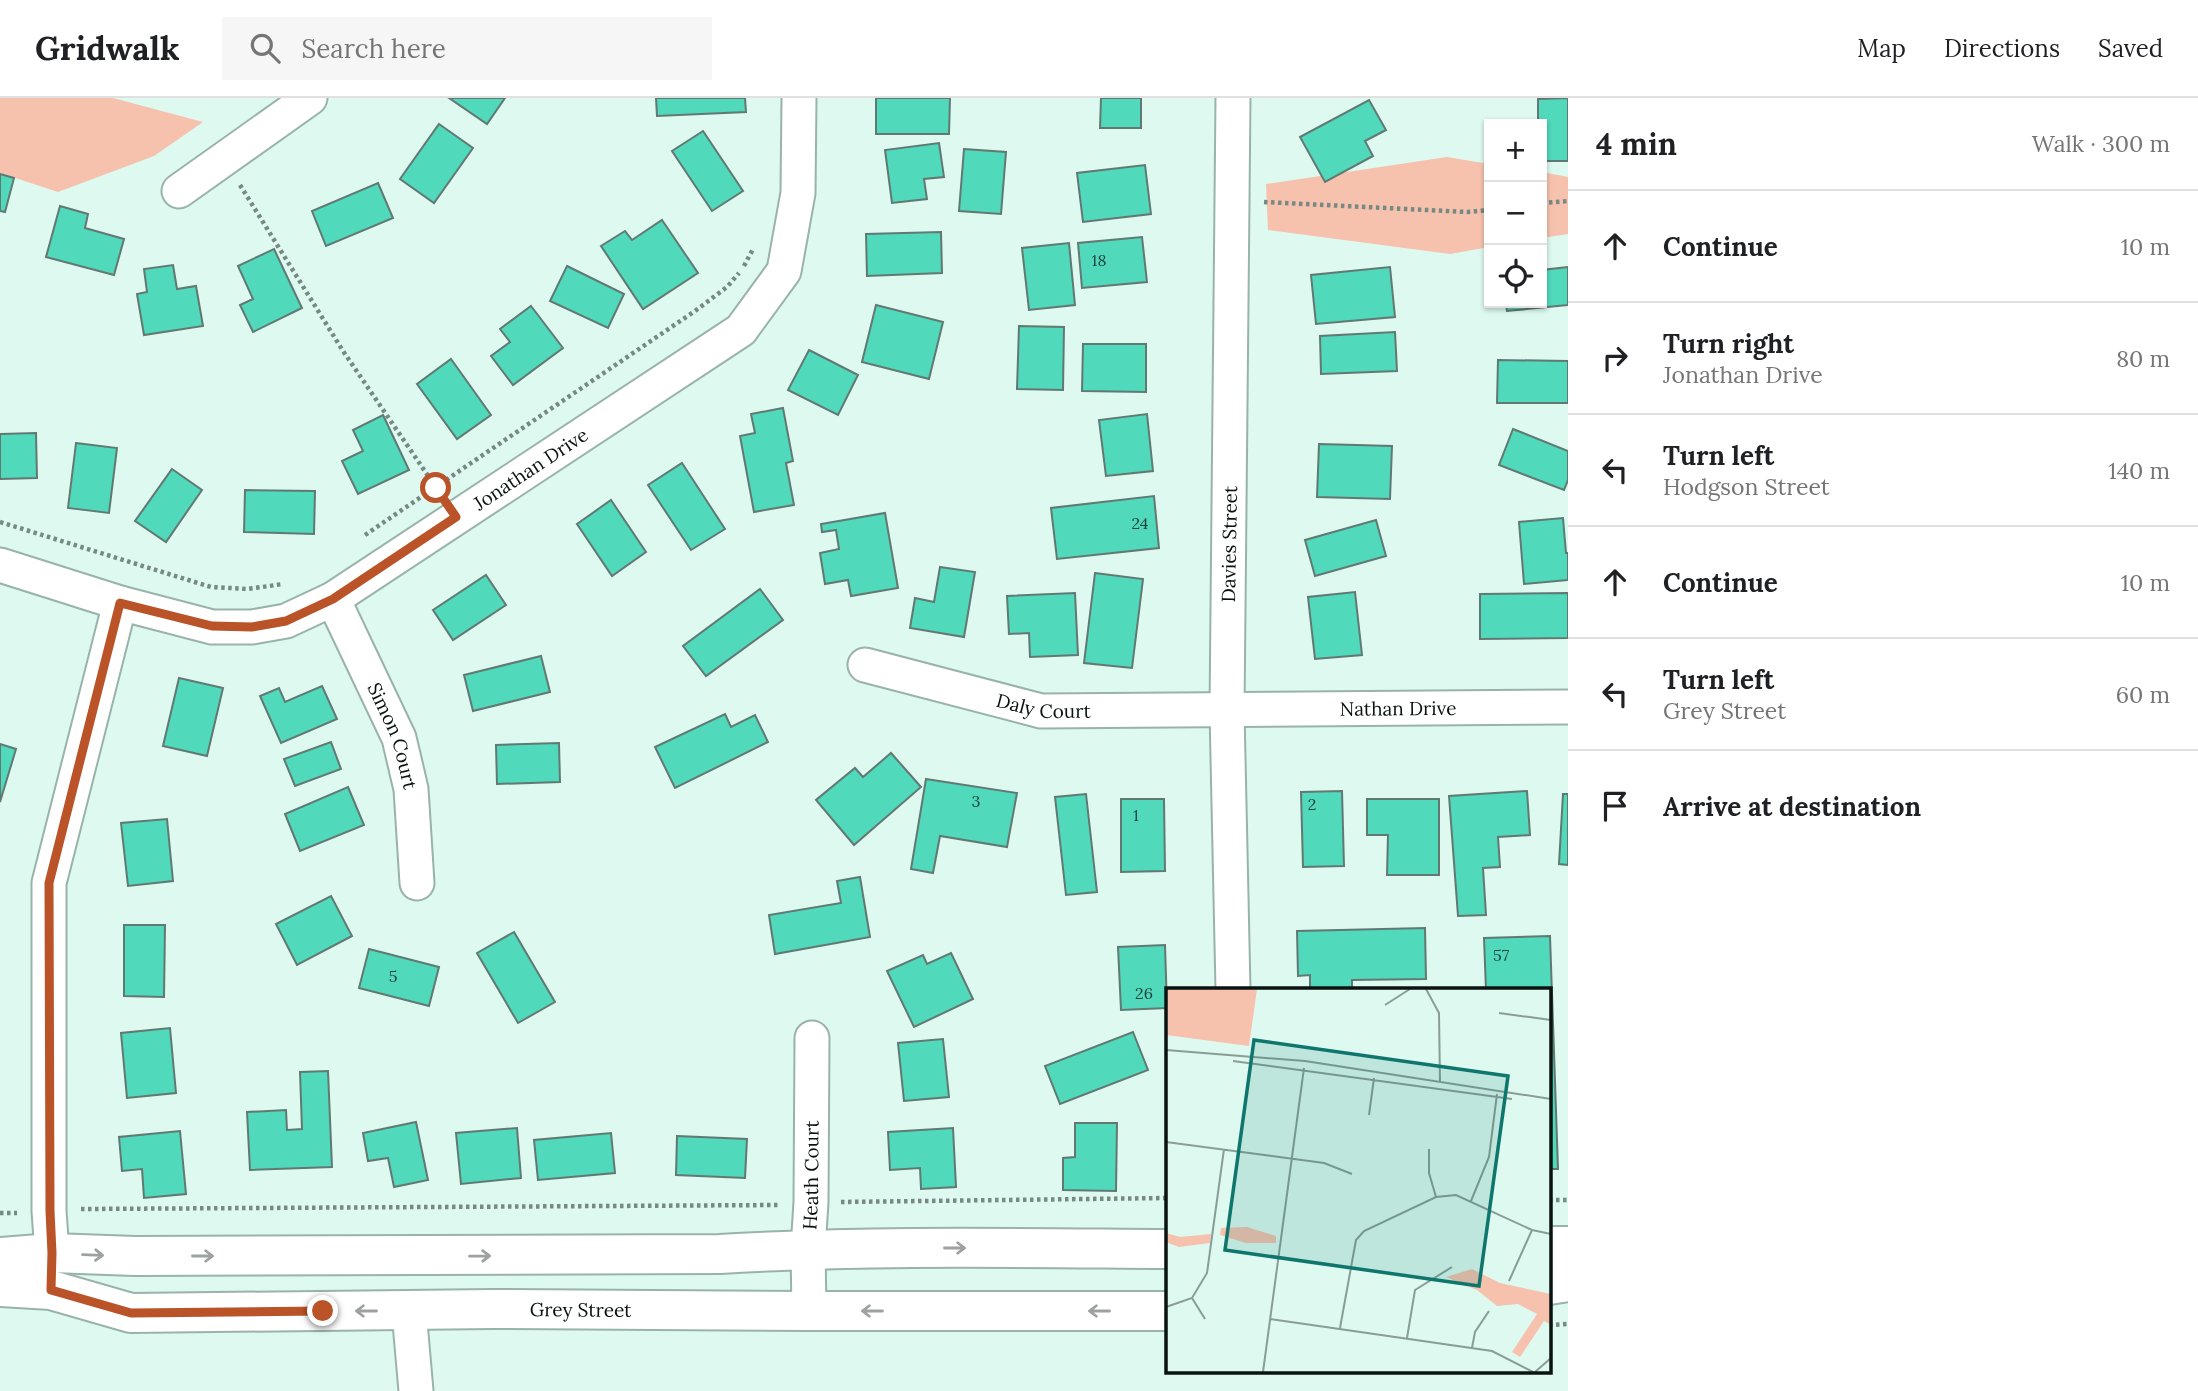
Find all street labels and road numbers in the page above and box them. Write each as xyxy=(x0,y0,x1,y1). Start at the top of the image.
street label: Jonathan Drive xyxy=(468,422,592,516)
street label: Davies Street xyxy=(1216,485,1242,602)
street label: Simon Court xyxy=(362,679,423,792)
street label: Daly Court xyxy=(994,688,1092,723)
street label: Nathan Drive xyxy=(1340,696,1457,721)
street label: Heath Court xyxy=(797,1120,824,1231)
street label: Grey Street xyxy=(530,1297,632,1322)

